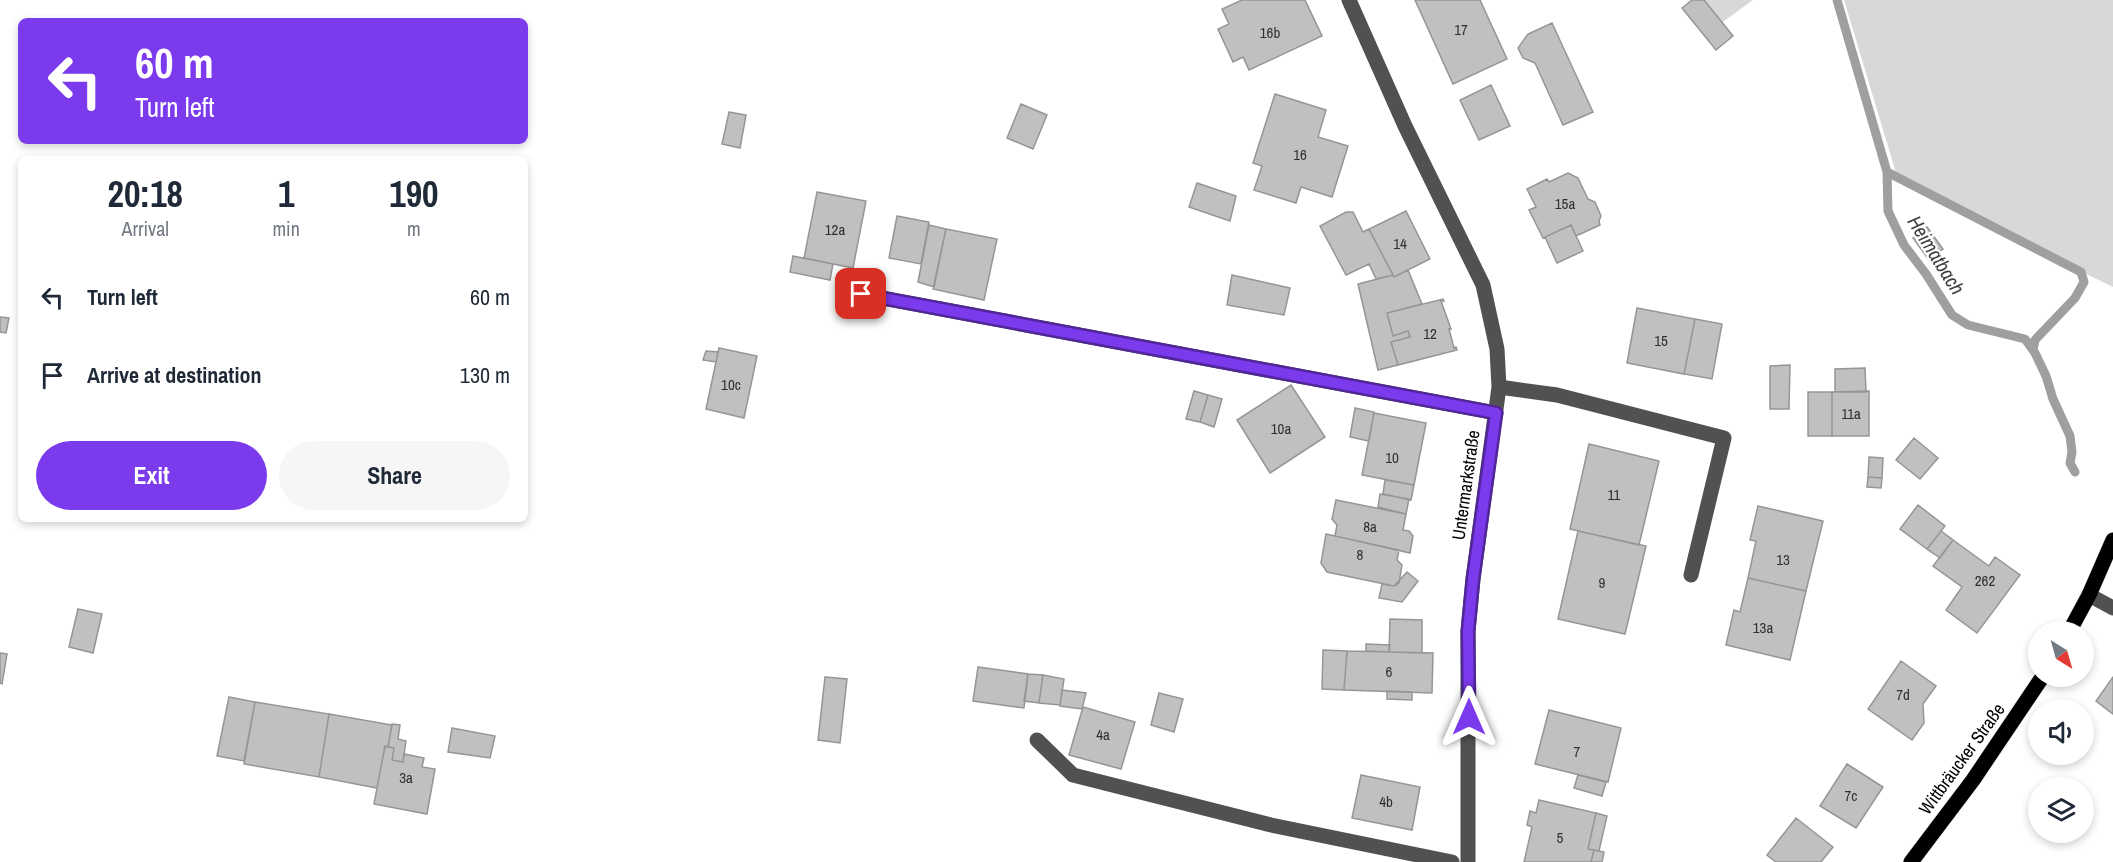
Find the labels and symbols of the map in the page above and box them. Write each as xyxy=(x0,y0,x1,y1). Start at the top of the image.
house number: 17 xyxy=(1454,19,1468,40)
house number: 16b xyxy=(1260,22,1280,43)
house number: 16 xyxy=(1293,144,1307,165)
house number: 15a xyxy=(1555,193,1575,214)
water label: Heimatbach xyxy=(1902,210,1971,299)
house number: 12a xyxy=(825,219,845,240)
house number: 14 xyxy=(1393,233,1407,254)
pin xyxy=(835,268,886,319)
house number: 12 xyxy=(1423,323,1437,344)
house number: 15 xyxy=(1654,330,1668,351)
house number: 10c xyxy=(721,374,741,395)
house number: 11a xyxy=(1841,403,1861,424)
house number: 10a xyxy=(1271,418,1291,439)
street label: Untermarkstraße xyxy=(1445,428,1486,541)
house number: 10 xyxy=(1385,447,1399,468)
house number: 11 xyxy=(1608,484,1621,505)
house number: 8a xyxy=(1363,516,1377,537)
house number: 8 xyxy=(1357,544,1364,565)
house number: 13 xyxy=(1776,549,1790,570)
house number: 262 xyxy=(1975,570,1995,591)
house number: 9 xyxy=(1599,572,1606,593)
house number: 13a xyxy=(1753,617,1773,638)
north arrow xyxy=(2028,621,2094,687)
house number: 6 xyxy=(1386,661,1393,682)
house number: 7d xyxy=(1896,684,1910,705)
position arrow xyxy=(1437,685,1501,749)
street label: Wittbräucker Straße xyxy=(1913,698,2011,819)
house number: 4a xyxy=(1096,724,1110,745)
house number: 7 xyxy=(1574,741,1581,762)
house number: 3a xyxy=(399,767,413,788)
house number: 7c xyxy=(1845,785,1858,806)
house number: 4b xyxy=(1379,791,1393,812)
house number: 5 xyxy=(1557,827,1564,848)

